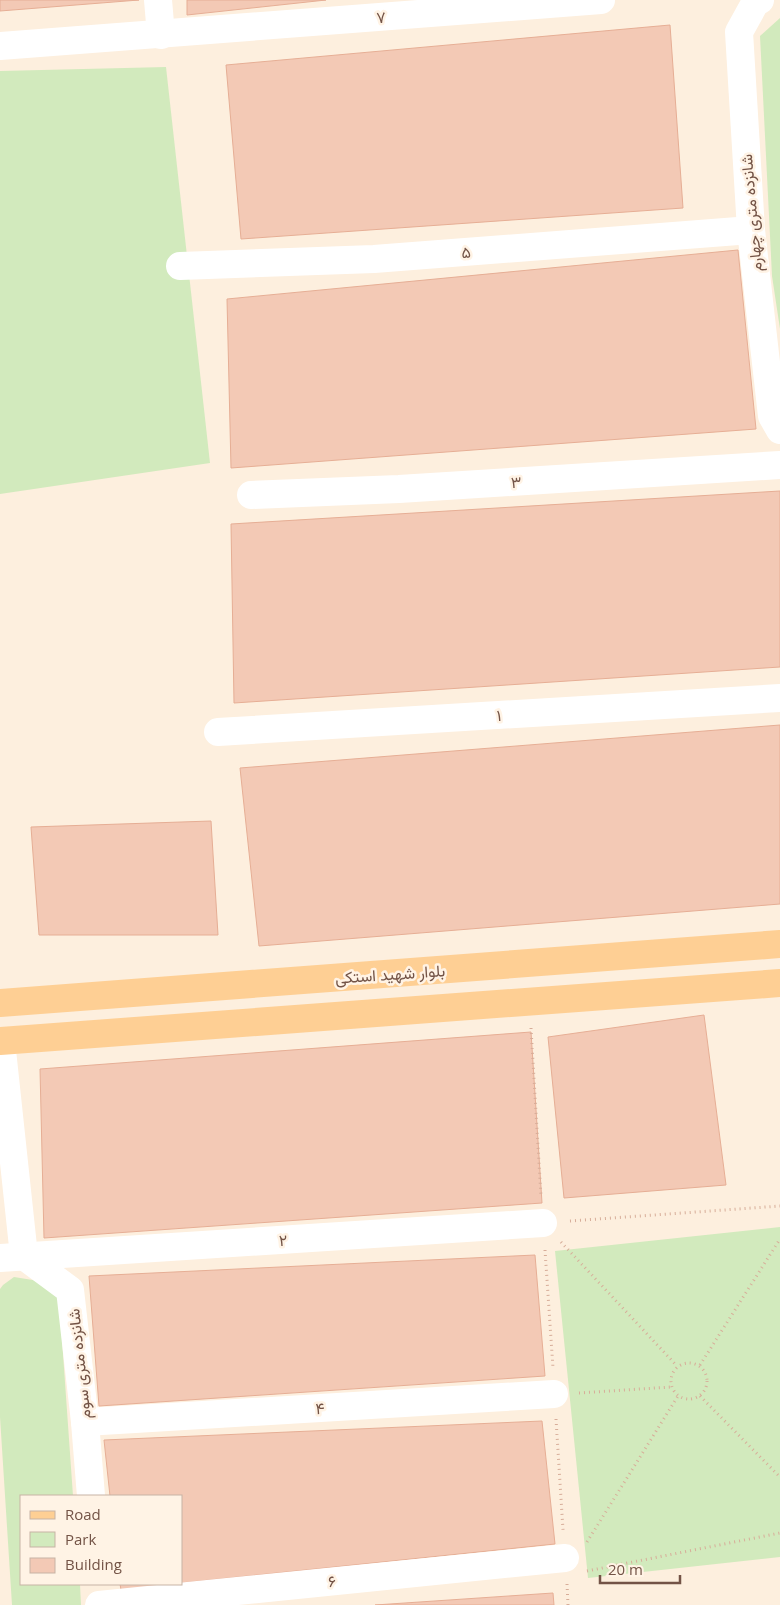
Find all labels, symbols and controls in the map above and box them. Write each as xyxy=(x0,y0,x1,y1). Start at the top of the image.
street label: ۷ xyxy=(376,6,386,28)
street label: شانزده متری چهارم xyxy=(735,153,768,273)
street label: ۵ xyxy=(461,241,471,263)
street label: ۳ xyxy=(510,471,522,493)
street label: ۱ xyxy=(496,704,502,726)
street label: بلوار شهید استکی xyxy=(334,959,446,989)
street label: ۲ xyxy=(278,1229,288,1251)
street label: شانزده متری سوم xyxy=(62,1308,96,1420)
street label: ۴ xyxy=(315,1397,325,1419)
legend xyxy=(20,1495,182,1585)
text: Road xyxy=(65,1504,101,1524)
text: Park xyxy=(65,1529,96,1549)
scale bar xyxy=(600,1552,680,1584)
text: Building xyxy=(65,1554,122,1574)
text: 20 m xyxy=(608,1559,643,1579)
street label: ۶ xyxy=(327,1570,337,1592)

